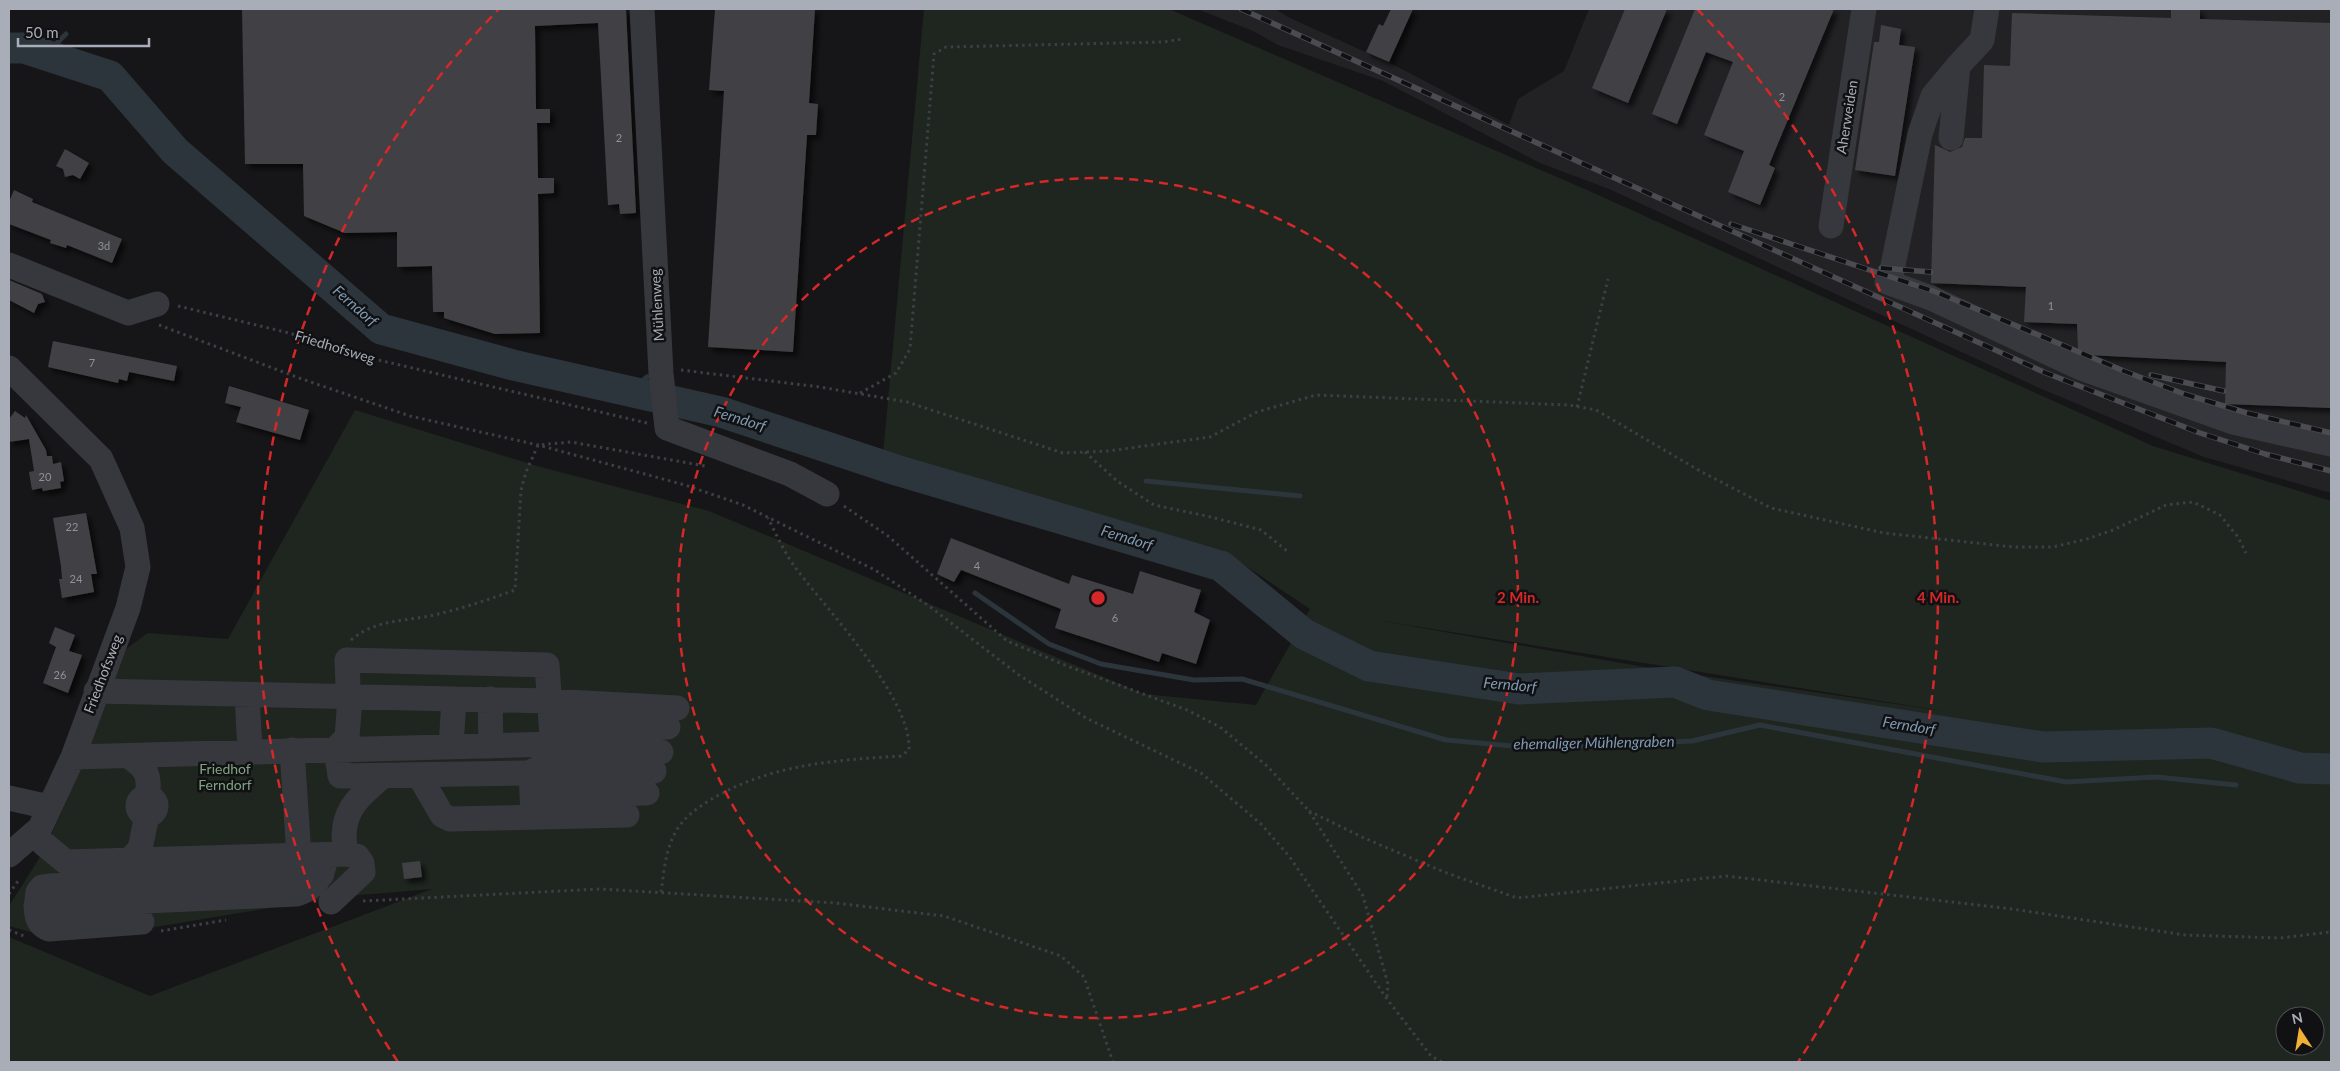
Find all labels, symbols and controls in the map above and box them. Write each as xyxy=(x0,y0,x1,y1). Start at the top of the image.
scale bar xyxy=(18,15,149,47)
text: 50 m xyxy=(25,23,59,41)
street label: Aherweiden xyxy=(1832,79,1861,155)
house number: 2 xyxy=(1779,90,1785,103)
house number: 2 xyxy=(616,131,622,144)
house number: 3d xyxy=(98,239,110,252)
street label: Mühlenweg xyxy=(646,268,667,342)
water label: Ferndorf xyxy=(330,281,383,330)
house number: 1 xyxy=(2048,299,2054,312)
street label: Friedhofsweg xyxy=(293,326,377,367)
house number: 7 xyxy=(89,356,95,369)
water label: Ferndorf xyxy=(712,402,769,435)
house number: 20 xyxy=(39,470,52,483)
house number: 22 xyxy=(66,520,78,533)
water label: Ferndorf xyxy=(1099,521,1156,554)
house number: 4 xyxy=(974,559,981,572)
house number: 24 xyxy=(70,572,83,585)
text: 2 Min. xyxy=(1497,588,1539,606)
text: 4 Min. xyxy=(1917,588,1959,606)
centre of rings xyxy=(1089,589,1107,607)
house number: 6 xyxy=(1112,611,1118,624)
street label: Friedhofsweg xyxy=(80,632,125,716)
house number: 26 xyxy=(54,668,66,681)
water label: Ferndorf xyxy=(1483,673,1539,695)
water label: Ferndorf xyxy=(1881,712,1938,738)
water label: ehemaliger Mühlengraben xyxy=(1513,732,1675,752)
park label: Friedhof Ferndorf xyxy=(198,760,252,793)
north arrow xyxy=(2275,1006,2325,1056)
text: N xyxy=(2290,1008,2304,1027)

